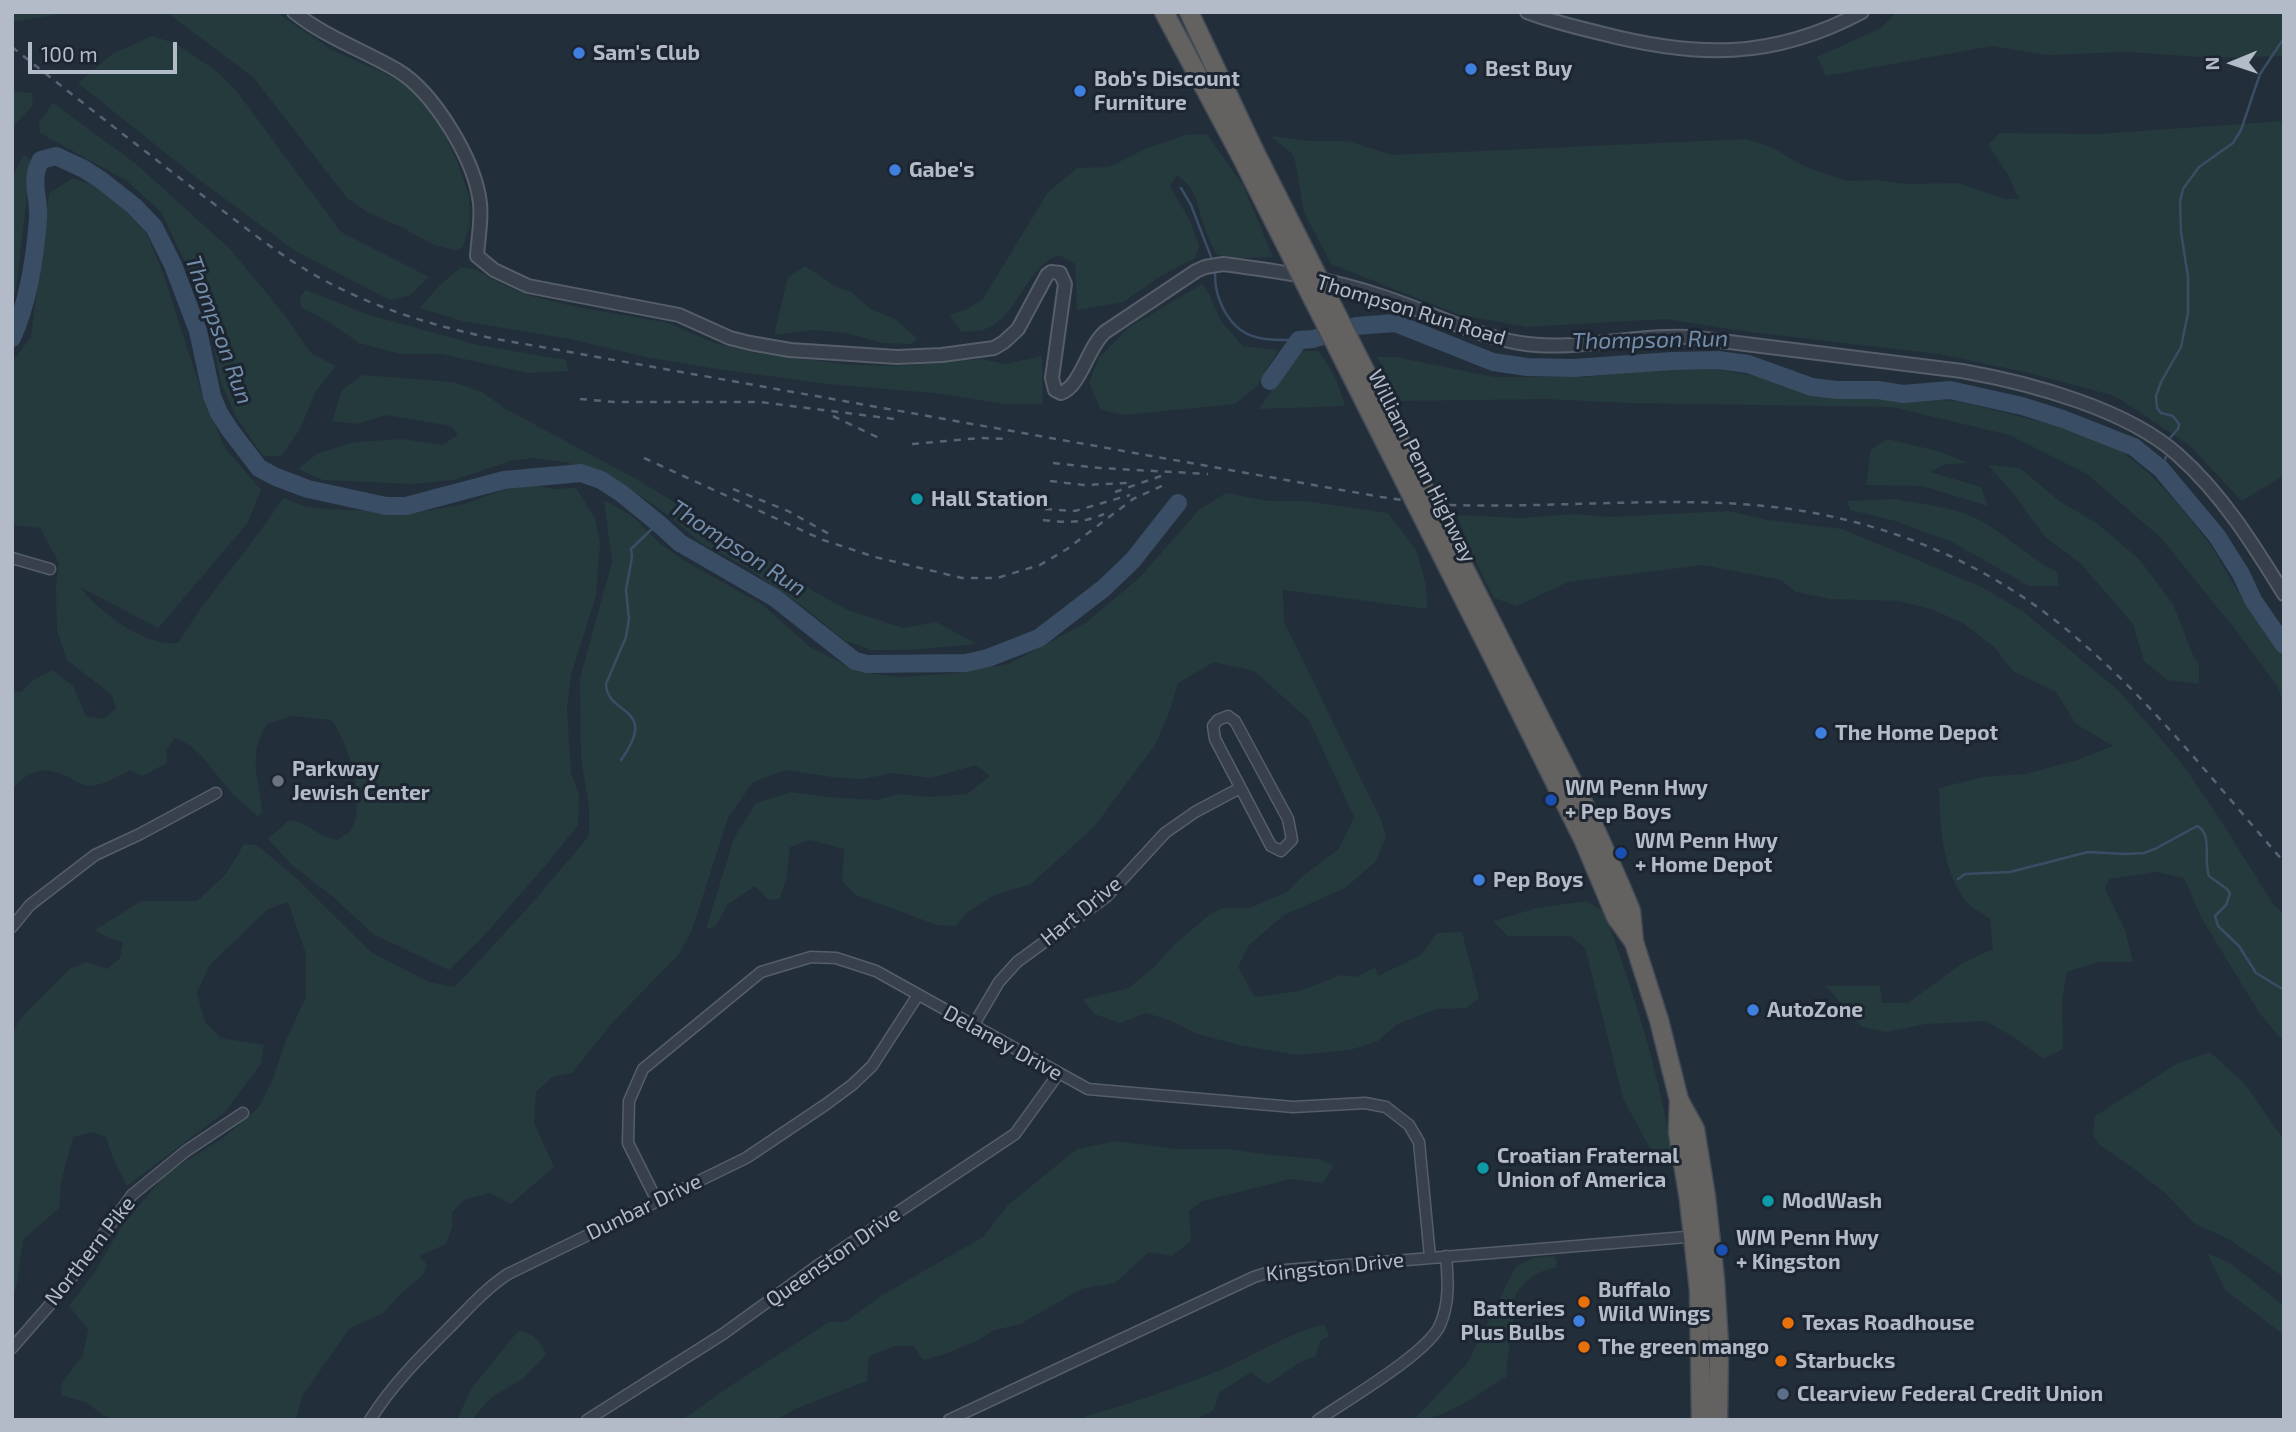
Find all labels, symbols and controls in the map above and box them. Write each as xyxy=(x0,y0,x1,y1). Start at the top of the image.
scale bar xyxy=(32,28,180,72)
north arrow xyxy=(2198,28,2268,98)
place label: Sam's Club xyxy=(593,40,700,66)
text: 100 m xyxy=(41,41,98,66)
marker: Sam's Club xyxy=(571,45,587,61)
place label: Best Buy xyxy=(1485,56,1572,82)
text: N xyxy=(2200,56,2223,71)
marker: Best Buy xyxy=(1463,61,1479,77)
place label: Bob’s Discount Furniture xyxy=(1094,66,1240,116)
marker: Bob’s Discount Furniture xyxy=(1072,83,1088,99)
place label: Gabe's xyxy=(909,157,974,183)
marker: Gabe's xyxy=(887,162,903,178)
water label: Thompson Run xyxy=(179,252,259,408)
street label: Thompson Run Road xyxy=(1313,269,1509,351)
water label: Thompson Run xyxy=(1572,325,1728,355)
street label: William Penn Highway xyxy=(1362,365,1482,567)
place label: Hall Station xyxy=(931,486,1048,512)
marker: Hall Station xyxy=(909,491,925,507)
water label: Thompson Run xyxy=(665,494,811,602)
place label: The Home Depot xyxy=(1835,720,1998,746)
marker: The Home Depot xyxy=(1813,725,1829,741)
place label: Parkway Jewish Center xyxy=(292,756,430,806)
marker: Parkway Jewish Center xyxy=(270,773,286,789)
place label: WM Penn Hwy + Pep Boys xyxy=(1565,775,1708,825)
marker: WM Penn Hwy + Pep Boys xyxy=(1543,792,1559,808)
place label: WM Penn Hwy + Home Depot xyxy=(1635,828,1778,878)
marker: WM Penn Hwy + Home Depot xyxy=(1613,845,1629,861)
place label: Pep Boys xyxy=(1493,867,1583,893)
street label: Hart Drive xyxy=(1036,871,1126,951)
marker: Pep Boys xyxy=(1471,872,1487,888)
place label: AutoZone xyxy=(1767,997,1863,1023)
street label: Delaney Drive xyxy=(939,1000,1067,1086)
marker: AutoZone xyxy=(1745,1002,1761,1018)
place label: Croatian Fraternal Union of America xyxy=(1497,1143,1679,1193)
marker: Croatian Fraternal Union of America xyxy=(1475,1160,1491,1176)
street label: Dunbar Drive xyxy=(582,1168,706,1246)
place label: ModWash xyxy=(1782,1188,1882,1214)
street label: Northern Pike xyxy=(40,1192,140,1310)
marker: ModWash xyxy=(1760,1193,1776,1209)
street label: Queenston Drive xyxy=(761,1201,905,1313)
place label: WM Penn Hwy + Kingston xyxy=(1736,1225,1879,1275)
marker: WM Penn Hwy + Kingston xyxy=(1714,1242,1730,1258)
street label: Kingston Drive xyxy=(1265,1247,1405,1287)
place label: Buffalo Wild Wings xyxy=(1598,1277,1711,1327)
marker: Buffalo Wild Wings xyxy=(1576,1294,1592,1310)
place label: Batteries Plus Bulbs xyxy=(1461,1296,1565,1346)
place label: Texas Roadhouse xyxy=(1802,1310,1975,1336)
marker: Batteries Plus Bulbs xyxy=(1571,1313,1587,1329)
marker: Texas Roadhouse xyxy=(1780,1315,1796,1331)
place label: The green mango xyxy=(1598,1334,1769,1360)
marker: The green mango xyxy=(1576,1339,1592,1355)
place label: Starbucks xyxy=(1795,1348,1895,1374)
marker: Starbucks xyxy=(1773,1353,1789,1369)
place label: Clearview Federal Credit Union xyxy=(1797,1381,2103,1407)
marker: Clearview Federal Credit Union xyxy=(1775,1386,1791,1402)

